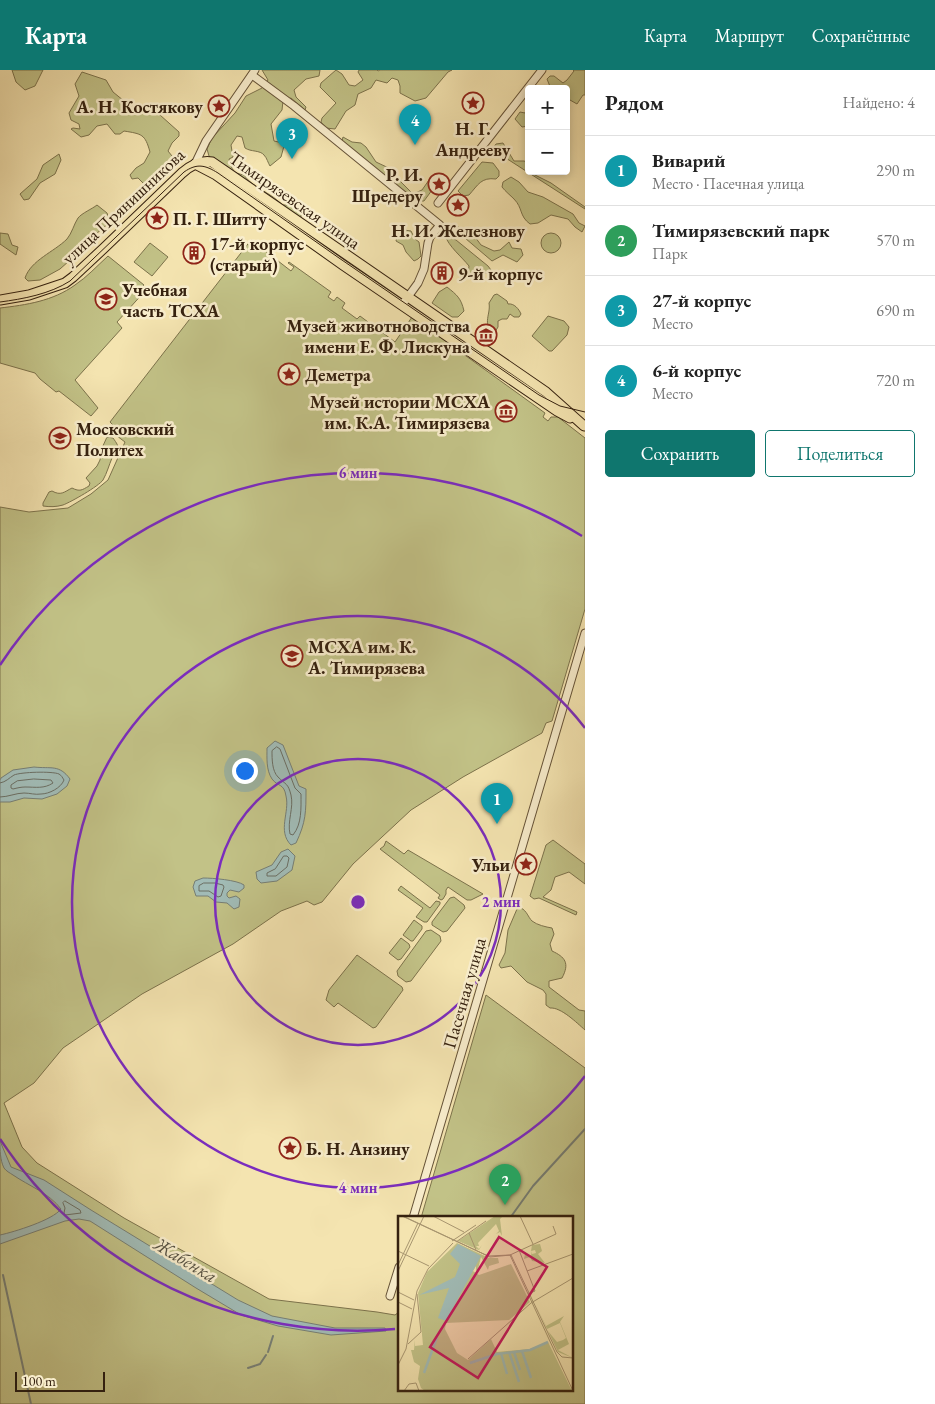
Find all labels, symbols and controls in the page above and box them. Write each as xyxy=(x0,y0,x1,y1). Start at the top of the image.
text: Карта xyxy=(25,20,87,51)
text: Карта xyxy=(644,24,687,47)
text: Маршрут xyxy=(715,24,784,47)
text: Сохранённые xyxy=(812,24,910,47)
map controls xyxy=(525,85,570,175)
button: + xyxy=(525,85,570,130)
text: Рядом xyxy=(605,89,664,116)
place icon: Н. Г. Андрееву xyxy=(461,91,485,115)
text: Найдено: 4 xyxy=(843,92,915,113)
place icon: А. Н. Костякову xyxy=(207,94,231,118)
place label: А. Н. Костякову xyxy=(75,95,203,118)
pin: 4 xyxy=(399,104,431,145)
place label: Н. Г. Андрееву xyxy=(435,117,511,161)
pin: 3 xyxy=(276,118,308,159)
button: − xyxy=(525,130,570,175)
street label: улица Прянишникова xyxy=(57,143,190,269)
street label: Тимирязевская улица xyxy=(225,146,366,254)
text: Виварий xyxy=(652,148,725,173)
text: 1 xyxy=(617,160,625,181)
text: 290 m xyxy=(876,160,915,181)
place label: Р. И. Шредеру xyxy=(352,163,423,207)
place icon: Р. И. Шредеру xyxy=(427,172,451,196)
text: Место · Пасечная улица xyxy=(652,173,804,194)
place icon: Н. И. Железнову xyxy=(446,193,470,217)
place icon: П. Г. Шитту xyxy=(145,206,169,230)
place label: П. Г. Шитту xyxy=(173,207,267,230)
text: Тимирязевский парк xyxy=(652,218,830,243)
place label: Н. И. Железнову xyxy=(391,219,525,242)
text: 2 xyxy=(617,230,625,251)
text: 570 m xyxy=(876,230,915,251)
place label: 17-й корпус (старый) xyxy=(210,232,305,276)
building icon: 17-й корпус (старый) xyxy=(182,241,206,265)
text: Парк xyxy=(652,243,688,264)
building icon: 9-й корпус xyxy=(430,261,454,285)
place label: 9-й корпус xyxy=(458,262,543,285)
place label: Учебная часть ТСХА xyxy=(121,278,220,322)
school or university icon: Учебная часть ТСХА xyxy=(94,287,118,311)
text: 27-й корпус xyxy=(652,288,751,313)
text: 3 xyxy=(617,300,625,321)
text: 690 m xyxy=(876,300,915,321)
text: Место xyxy=(652,313,693,334)
place label: Музей животноводства имени Е. Ф. Лискуна xyxy=(287,314,470,358)
museum icon: Музей животноводства имени Е. Ф. Лискуна xyxy=(474,323,498,347)
text: 6-й корпус xyxy=(652,358,741,383)
place icon: Деметра xyxy=(277,362,301,386)
place label: Деметра xyxy=(305,363,371,386)
text: 4 xyxy=(617,370,625,391)
text: 720 m xyxy=(876,370,915,391)
text: Место xyxy=(652,383,693,404)
place label: Музей истории МСХА им. К.А. Тимирязева xyxy=(310,390,491,434)
museum icon: Музей истории МСХА им. К.А. Тимирязева xyxy=(494,399,518,423)
place label: Московский Политех xyxy=(76,417,175,461)
school or university icon: Московский Политех xyxy=(48,426,72,450)
button: Сохранить xyxy=(605,430,755,477)
button: Поделиться xyxy=(765,430,915,477)
text: 6 мин xyxy=(338,463,378,482)
place label: МСХА им. К. А. Тимирязева xyxy=(307,635,425,679)
school or university icon: МСХА им. К. А. Тимирязева xyxy=(280,644,304,668)
your location xyxy=(232,758,258,784)
pin: 1 xyxy=(481,783,513,824)
place icon: Ульи xyxy=(514,852,538,876)
place label: Ульи xyxy=(471,853,510,876)
text: 2 мин xyxy=(481,892,521,911)
centre of rings xyxy=(349,893,367,911)
street label: Пасечная улица xyxy=(437,934,491,1051)
place icon: Б. Н. Анзину xyxy=(278,1136,302,1160)
place label: Б. Н. Анзину xyxy=(306,1137,410,1160)
pin: 2 xyxy=(489,1164,521,1205)
text: 4 мин xyxy=(338,1178,378,1197)
inset map xyxy=(398,1216,572,1392)
water label: Жабенка xyxy=(148,1231,222,1288)
scale bar xyxy=(15,1369,105,1392)
text: 100 m xyxy=(22,1372,56,1390)

